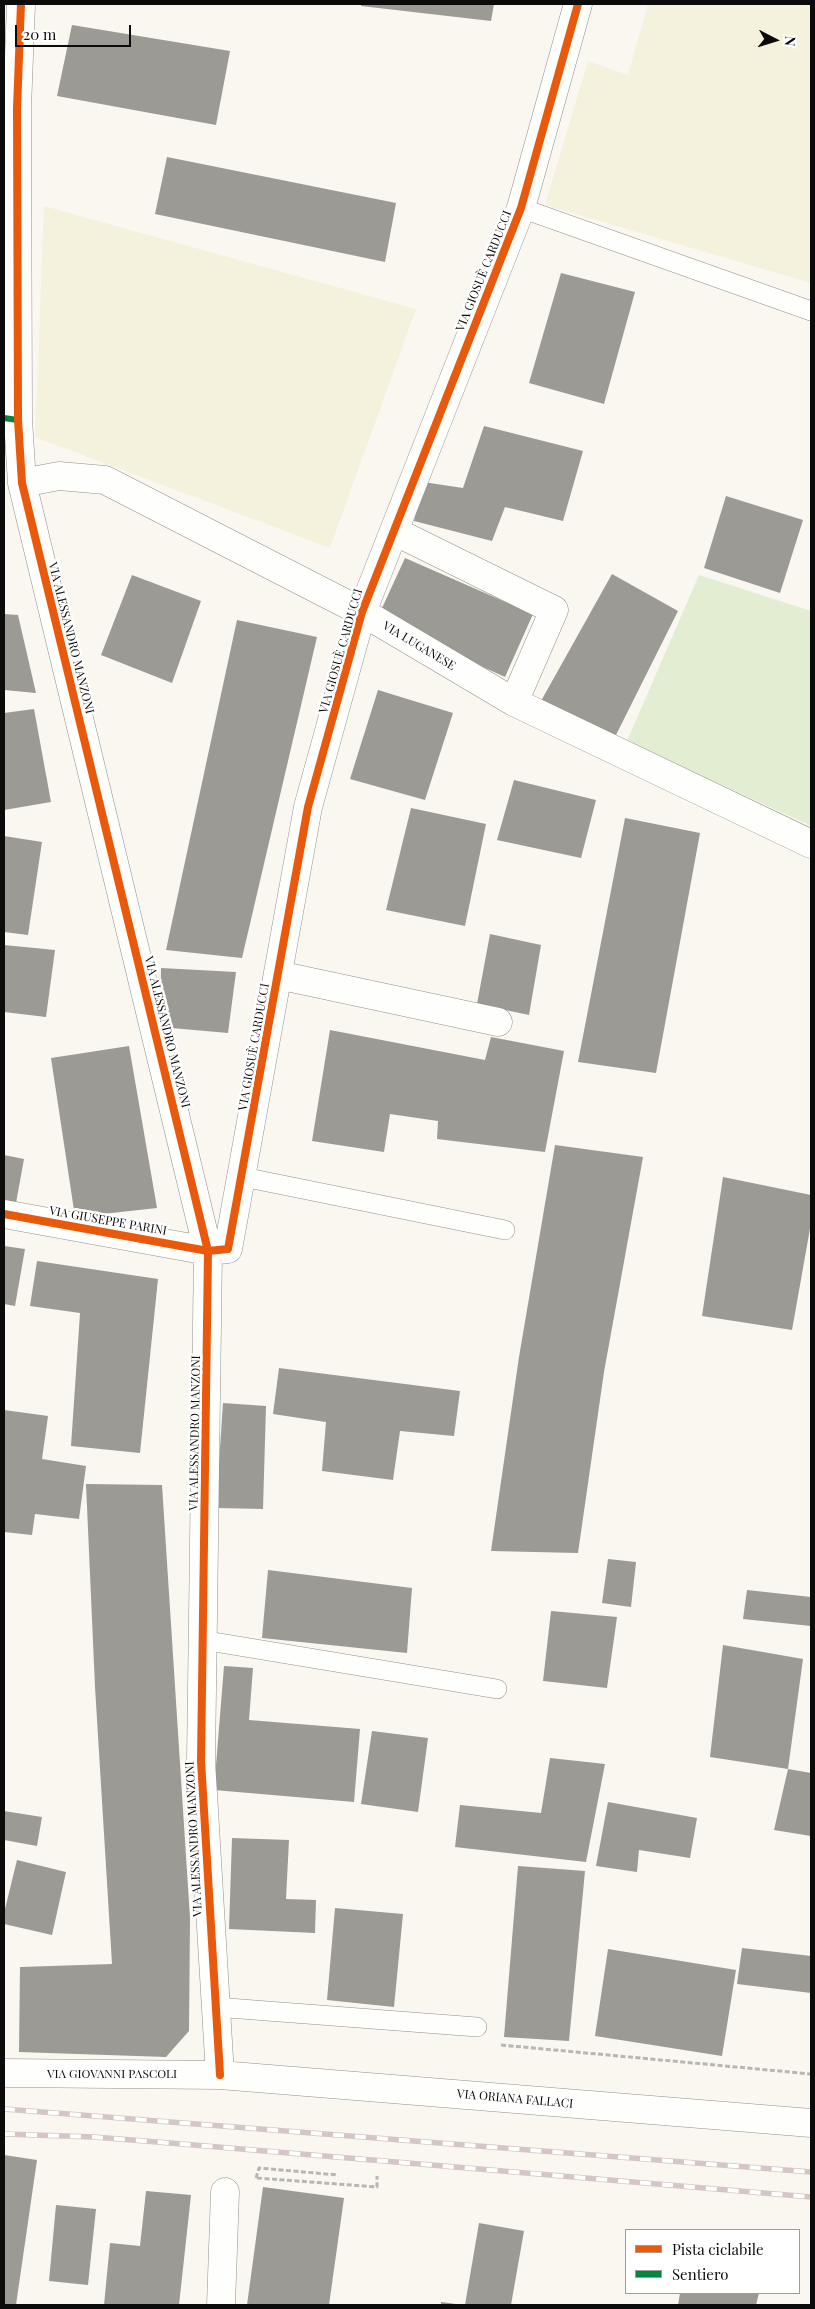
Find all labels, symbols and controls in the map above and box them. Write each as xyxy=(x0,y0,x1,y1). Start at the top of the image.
scale bar xyxy=(18,15,134,47)
north arrow xyxy=(750,15,800,65)
text: 20 m xyxy=(23,24,56,44)
text: N xyxy=(781,35,800,47)
street label: VIA GIOSUÈ CARDUCCI xyxy=(453,208,515,334)
street label: VIA ALESSANDRO MANZONI xyxy=(45,561,97,715)
street label: VIA GIOSUÈ CARDUCCI xyxy=(316,587,366,715)
street label: VIA LUGANESE xyxy=(380,619,458,673)
street label: VIA ALESSANDRO MANZONI xyxy=(141,955,193,1109)
street label: VIA GIOSUÈ CARDUCCI xyxy=(236,982,272,1112)
street label: VIA GIUSEPPE PARINI xyxy=(48,1204,168,1238)
street label: VIA ALESSANDRO MANZONI xyxy=(186,1355,204,1511)
street label: VIA ALESSANDRO MANZONI xyxy=(183,1761,205,1917)
street label: VIA GIOVANNI PASCOLI xyxy=(47,2067,177,2081)
street label: VIA ORIANA FALLACI xyxy=(456,2087,574,2111)
legend xyxy=(625,2229,800,2294)
text: Pista ciclabile xyxy=(672,2239,764,2259)
text: Sentiero xyxy=(672,2264,729,2284)

